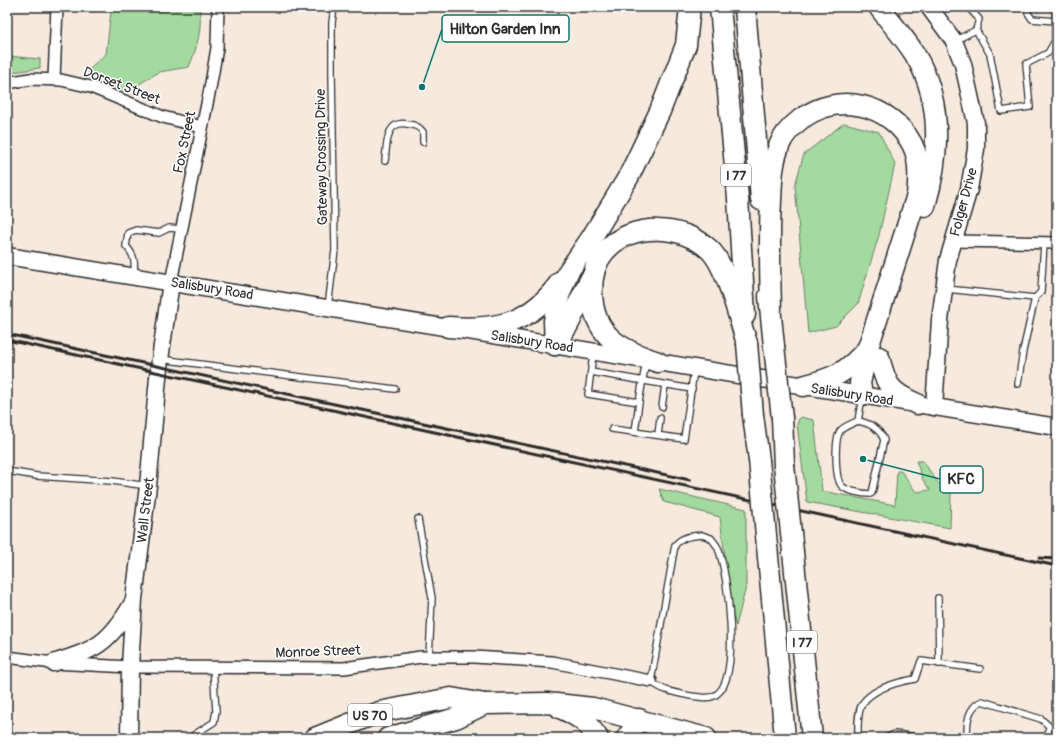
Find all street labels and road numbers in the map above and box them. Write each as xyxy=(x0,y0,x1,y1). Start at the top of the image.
street label: Dorset Street xyxy=(81,63,163,108)
street label: Gateway Crossing Drive xyxy=(312,88,331,225)
street label: Fox Street xyxy=(170,109,199,175)
road number: I 77 xyxy=(721,164,751,186)
street label: Folger Drive xyxy=(946,166,981,238)
street label: Salisbury Road xyxy=(169,274,255,303)
street label: Salisbury Road xyxy=(489,327,575,356)
street label: Salisbury Road xyxy=(809,380,895,409)
street label: Wall Street xyxy=(133,476,158,544)
road number: I 77 xyxy=(787,631,817,653)
street label: Monroe Street xyxy=(275,642,361,661)
road number: US 70 xyxy=(348,704,392,726)

